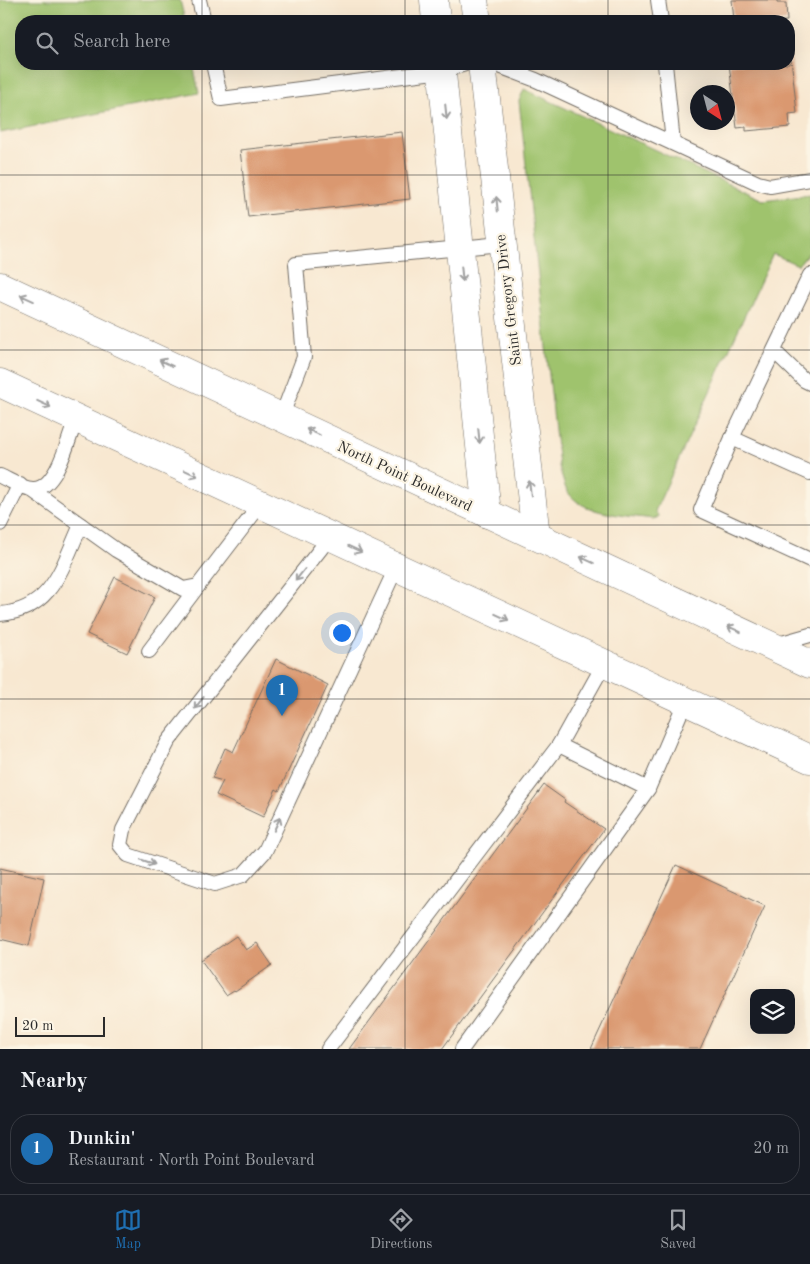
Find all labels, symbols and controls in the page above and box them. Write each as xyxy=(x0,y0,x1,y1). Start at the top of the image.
search box xyxy=(15,15,795,70)
icon: search xyxy=(33,29,61,57)
text: Search here xyxy=(73,33,170,52)
north arrow xyxy=(690,85,735,130)
one-way arrow xyxy=(441,104,451,120)
one-way arrow xyxy=(492,197,501,213)
street label: Saint Gregory Drive xyxy=(494,233,525,366)
one-way arrow xyxy=(457,266,467,282)
one-way arrow xyxy=(20,293,35,303)
one-way arrow xyxy=(159,358,174,367)
one-way arrow xyxy=(36,400,51,409)
one-way arrow xyxy=(306,427,321,437)
one-way arrow xyxy=(474,427,483,443)
street label: North Point Boulevard xyxy=(335,440,474,515)
one-way arrow xyxy=(183,468,198,478)
one-way arrow xyxy=(525,480,535,496)
one-way arrow xyxy=(347,544,362,554)
one-way arrow xyxy=(580,555,595,564)
one-way arrow xyxy=(294,568,305,581)
one-way arrow xyxy=(494,613,509,622)
your location xyxy=(329,620,355,646)
one-way arrow xyxy=(727,624,742,634)
pin: 1 xyxy=(266,675,298,716)
one-way arrow xyxy=(193,696,204,709)
one-way arrow xyxy=(273,817,282,832)
one-way arrow xyxy=(140,858,155,867)
map controls xyxy=(750,989,795,1034)
button: layers xyxy=(750,989,795,1034)
scale bar xyxy=(15,1014,105,1037)
text: 20 m xyxy=(22,1019,53,1033)
text: Nearby xyxy=(20,1071,88,1092)
text: Dunkin' xyxy=(68,1130,135,1149)
text: 1 xyxy=(32,1141,42,1157)
text: 20 m xyxy=(753,1141,789,1157)
text: Restaurant · North Point Boulevard xyxy=(68,1153,315,1169)
tab: Map xyxy=(114,1206,142,1253)
tab: Directions xyxy=(370,1206,432,1253)
tab: Saved xyxy=(660,1206,696,1253)

